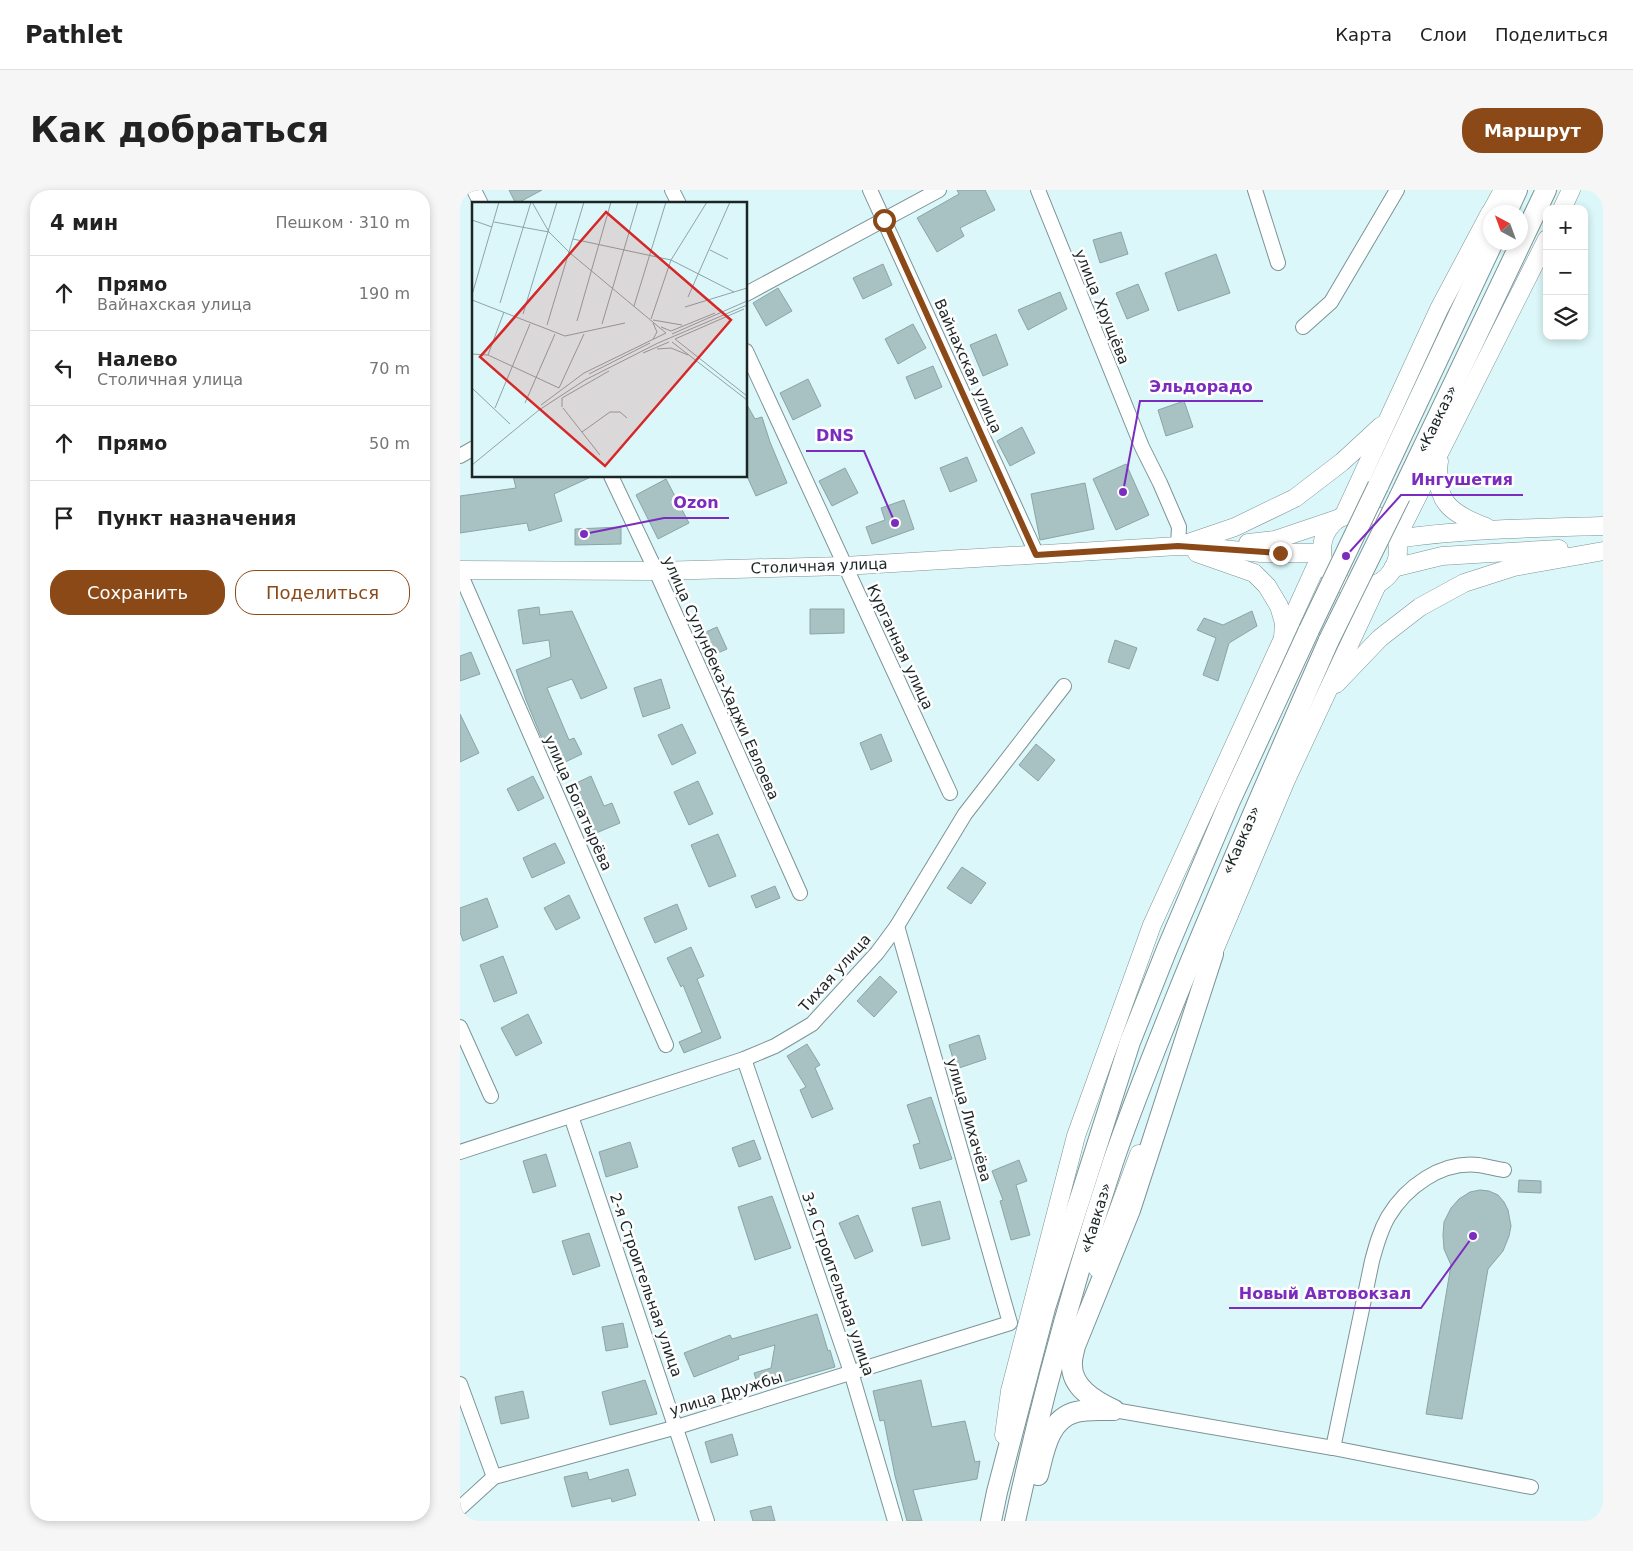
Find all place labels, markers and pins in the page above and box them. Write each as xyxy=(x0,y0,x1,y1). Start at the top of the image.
callout: Эльдорадо xyxy=(1140,370,1263,401)
callout: DNS xyxy=(806,420,864,451)
callout: Ингушетия xyxy=(1401,464,1523,495)
callout: Ozon xyxy=(664,487,729,518)
callout: Новый Автовокзал xyxy=(1229,1277,1421,1308)

